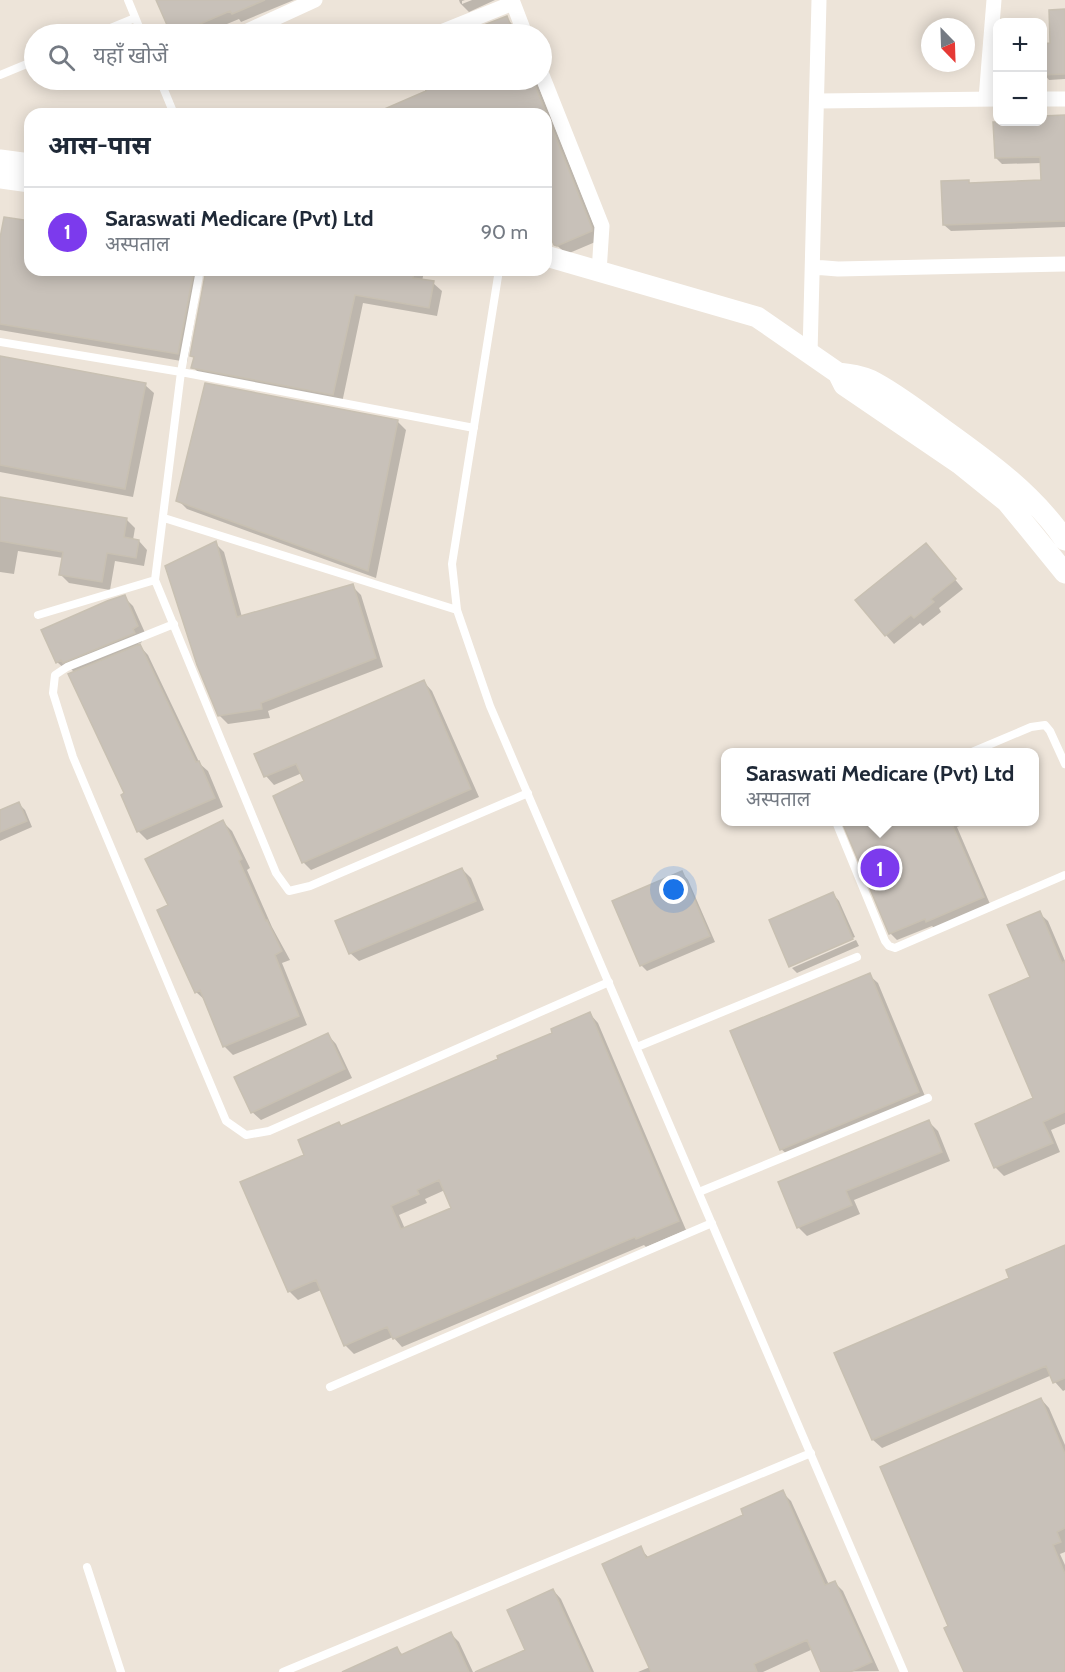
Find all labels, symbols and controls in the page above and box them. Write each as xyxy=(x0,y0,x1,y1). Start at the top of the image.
north arrow xyxy=(921,18,975,72)
map controls xyxy=(993,18,1047,126)
button: + xyxy=(993,18,1047,72)
search box xyxy=(24,24,552,90)
icon: search xyxy=(45,41,78,74)
text: यहाँ खोजें xyxy=(93,42,168,69)
button: − xyxy=(993,72,1047,126)
text: आस-पास xyxy=(48,129,151,161)
text: Saraswati Medicare (Pvt) Ltd xyxy=(105,205,374,232)
text: 1 xyxy=(64,220,71,244)
text: 90 m xyxy=(481,220,528,244)
text: अस्पताल xyxy=(105,232,170,256)
popup xyxy=(721,748,1039,826)
text: Saraswati Medicare (Pvt) Ltd xyxy=(746,760,1014,787)
text: अस्पताल xyxy=(746,787,810,811)
pin: 1 xyxy=(860,846,900,890)
your location xyxy=(659,875,688,904)

